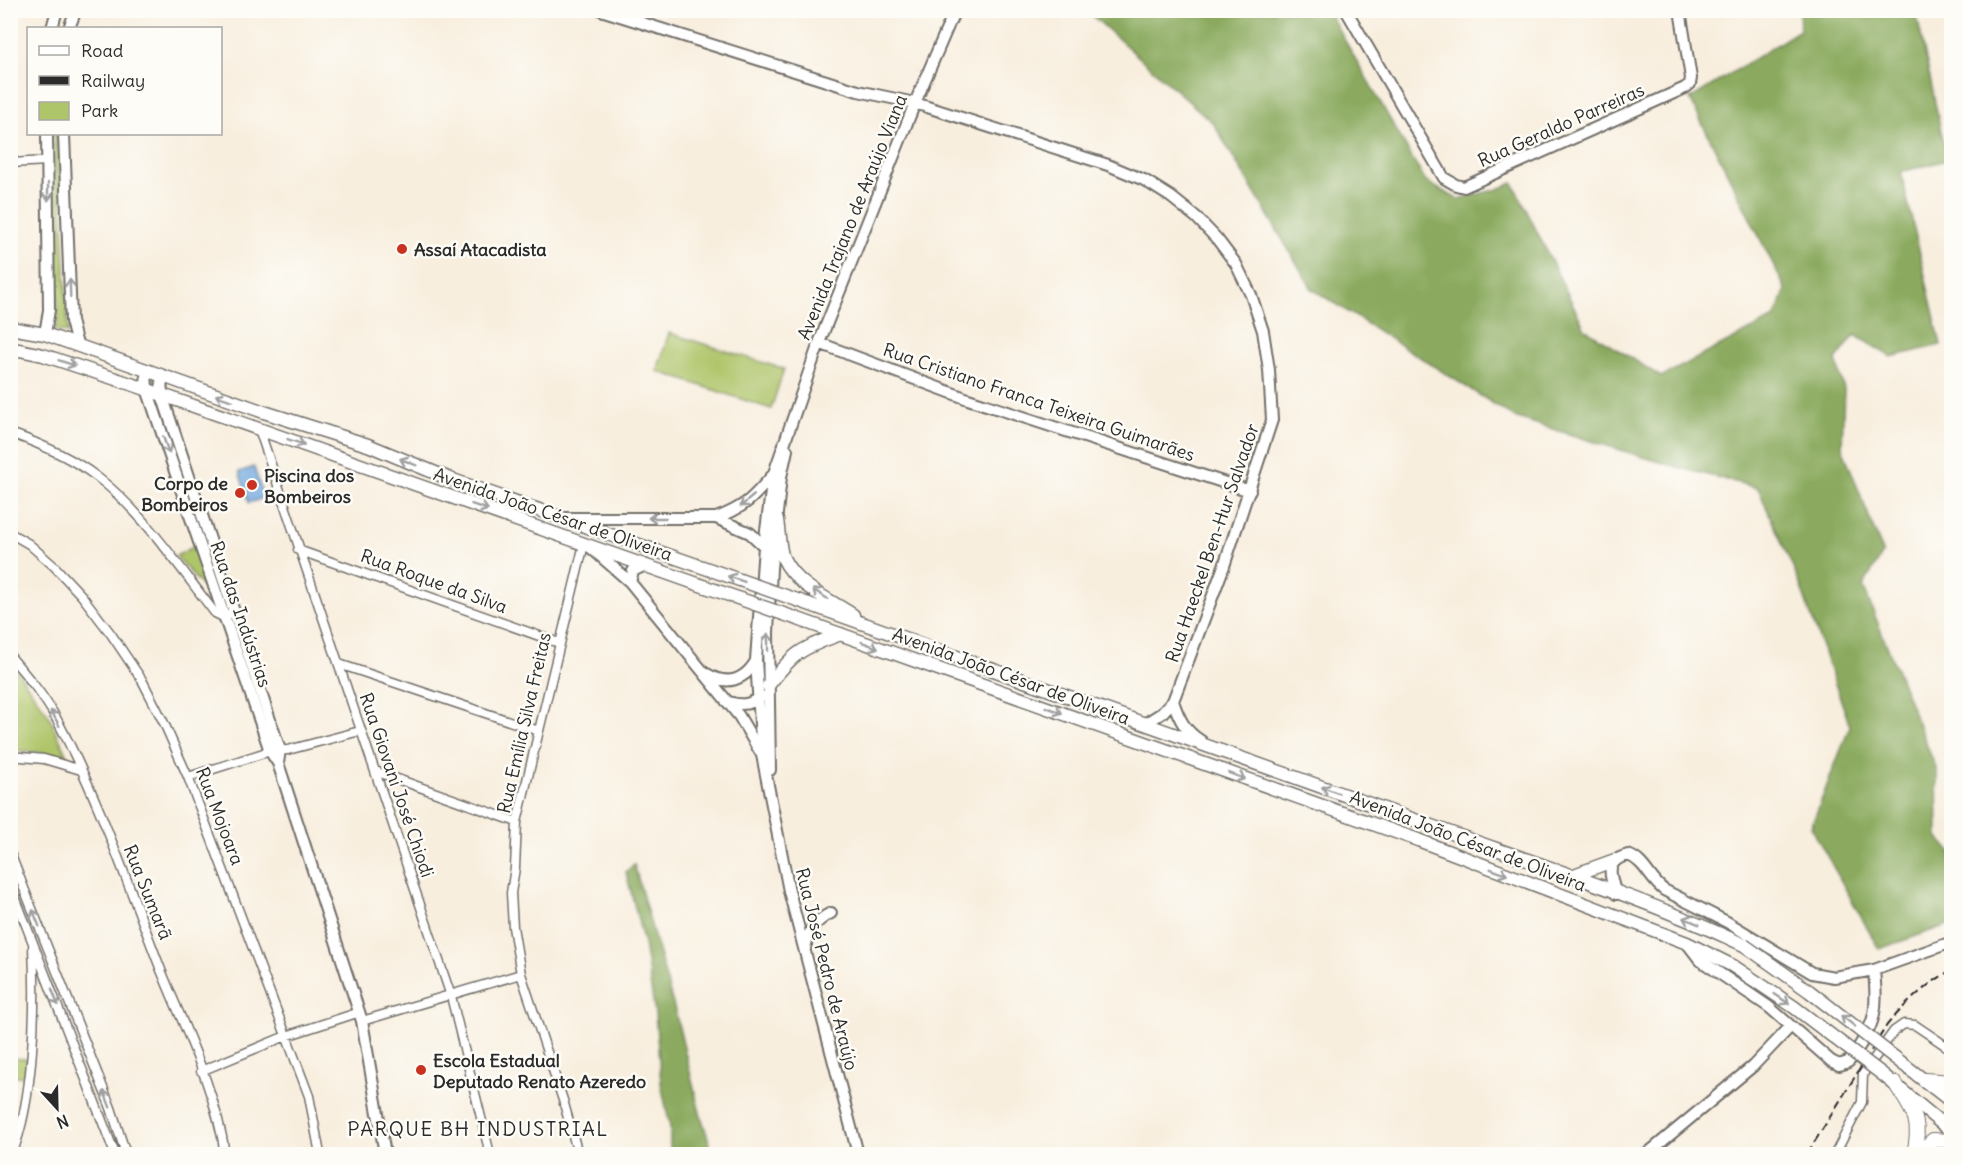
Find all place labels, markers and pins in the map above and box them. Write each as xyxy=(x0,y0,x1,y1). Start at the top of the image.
place label: Assaí Atacadista xyxy=(414,238,547,261)
marker: Assaí Atacadista xyxy=(395,242,409,256)
place label: Piscina dos Bombeiros xyxy=(264,464,354,508)
place label: Corpo de Bombeiros xyxy=(141,472,228,516)
marker: Piscina dos Bombeiros xyxy=(245,478,259,492)
marker: Corpo de Bombeiros xyxy=(233,486,247,500)
place label: Escola Estadual Deputado Renato Azeredo xyxy=(433,1049,646,1093)
marker: Escola Estadual Deputado Renato Azeredo xyxy=(414,1063,428,1077)

